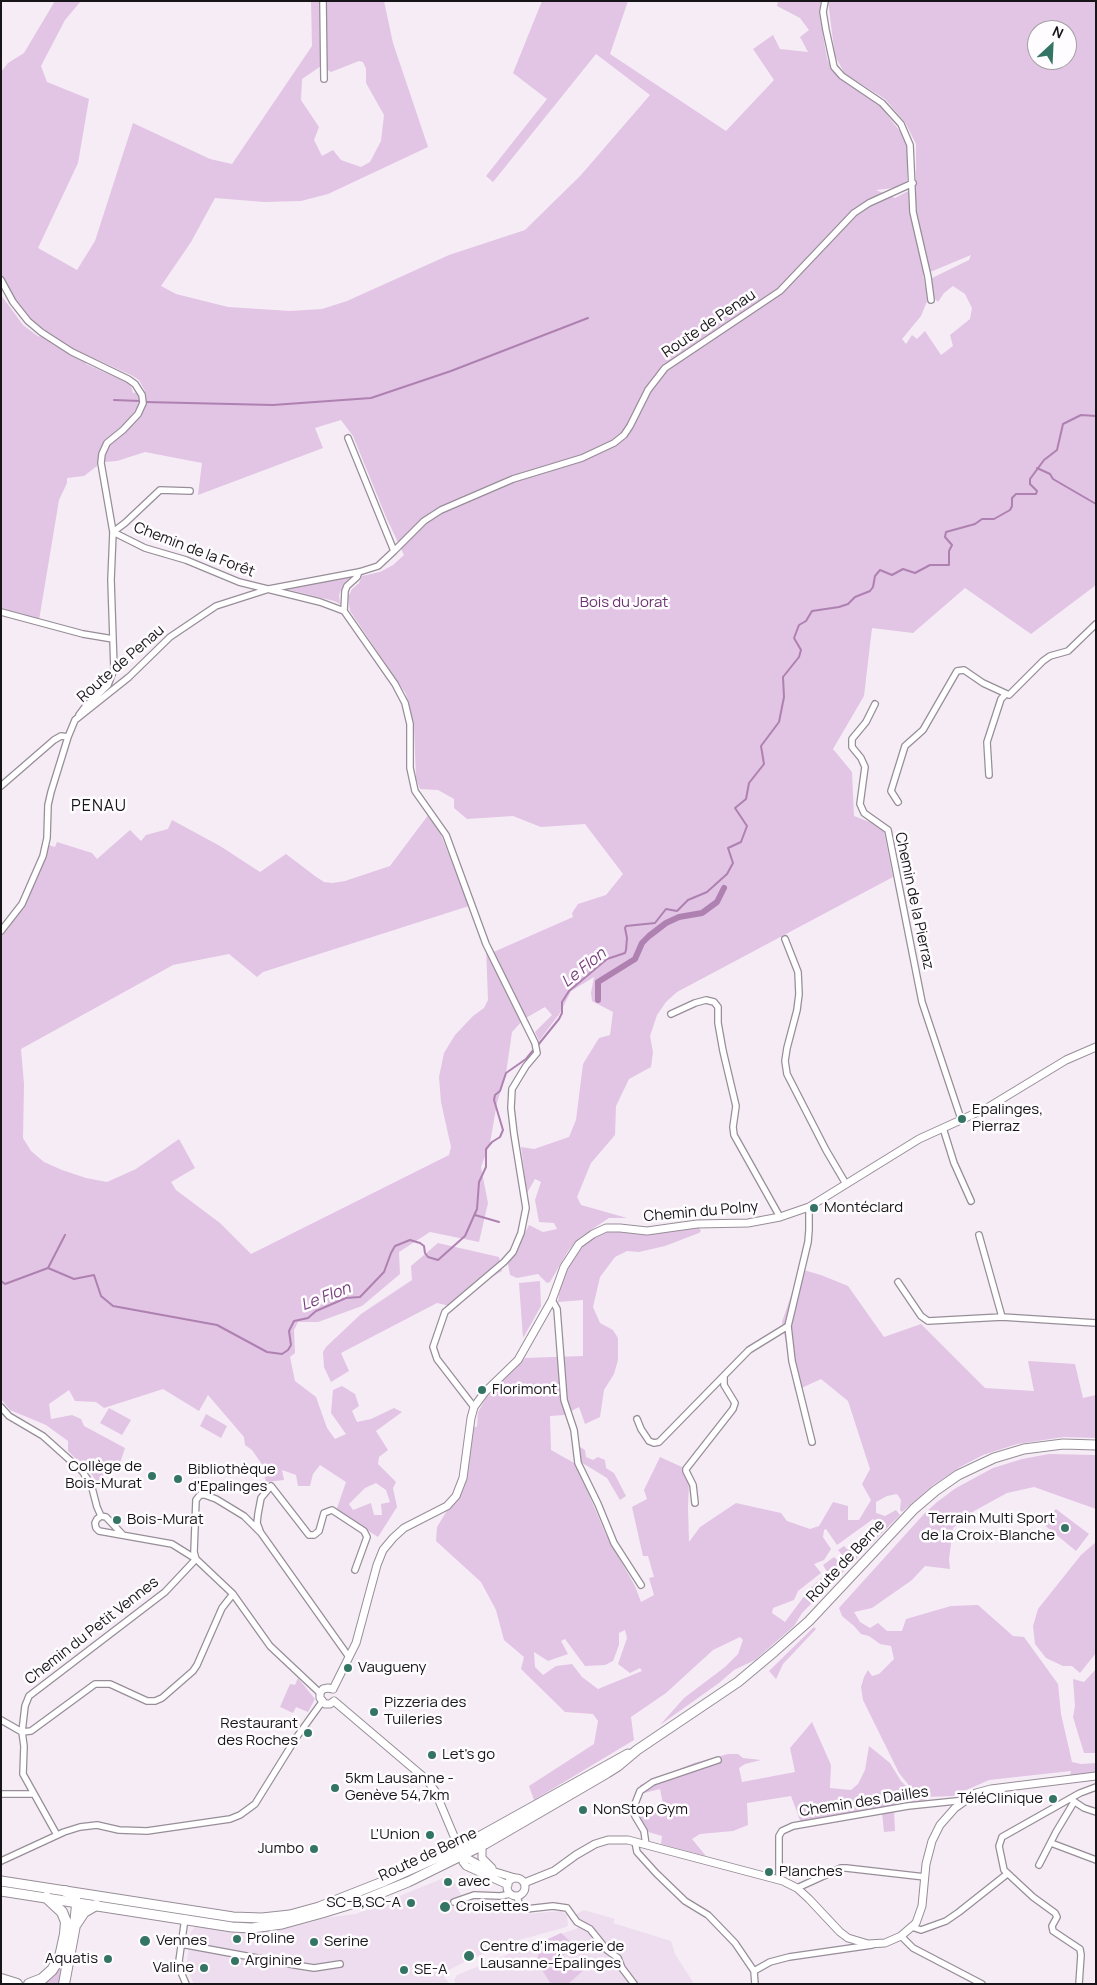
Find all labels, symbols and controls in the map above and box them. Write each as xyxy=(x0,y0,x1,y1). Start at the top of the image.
north arrow xyxy=(1027,20,1077,70)
text: N xyxy=(1050,21,1067,43)
street label: Route de Penau xyxy=(659,286,759,362)
street label: Chemin de la Forêt xyxy=(131,519,257,581)
park label: Bois du Jorat xyxy=(580,594,668,612)
street label: Route de Penau xyxy=(74,621,168,707)
district label: PENAU xyxy=(70,797,128,817)
street label: Chemin de la Pierraz xyxy=(891,831,937,971)
water label: Le Flon xyxy=(558,944,610,992)
place label: Epalinges, Pierraz xyxy=(972,1101,1043,1136)
marker: Epalinges, Pierraz xyxy=(956,1113,968,1125)
street label: Chemin du Polny xyxy=(643,1198,759,1226)
place label: Montéclard xyxy=(824,1199,903,1217)
marker: Montéclard xyxy=(808,1202,820,1214)
water label: Le Flon xyxy=(299,1279,353,1315)
place label: Florimont xyxy=(492,1381,557,1399)
marker: Florimont xyxy=(476,1384,488,1396)
place label: Collège de Bois-Murat xyxy=(65,1458,142,1493)
place label: Bibliothèque d'Epalinges xyxy=(188,1461,276,1496)
marker: Collège de Bois-Murat xyxy=(146,1470,158,1482)
marker: Bibliothèque d'Epalinges xyxy=(172,1473,184,1485)
place label: Terrain Multi Sport de la Croix-Blanche xyxy=(921,1510,1055,1545)
place label: Bois-Murat xyxy=(127,1511,204,1529)
marker: Bois-Murat xyxy=(111,1514,123,1526)
street label: Route de Berne xyxy=(803,1516,889,1606)
marker: Terrain Multi Sport de la Croix-Blanche xyxy=(1059,1522,1071,1534)
street label: Chemin du Petit Vennes xyxy=(22,1573,162,1689)
place label: Vaugueny xyxy=(358,1659,426,1677)
marker: Vaugueny xyxy=(342,1662,354,1674)
place label: Pizzeria des Tuileries xyxy=(384,1694,466,1729)
marker: Pizzeria des Tuileries xyxy=(368,1706,380,1718)
place label: Restaurant des Roches xyxy=(217,1715,298,1750)
marker: Restaurant des Roches xyxy=(302,1727,314,1739)
place label: Let's go xyxy=(442,1746,495,1764)
marker: Let's go xyxy=(426,1749,438,1761)
place label: 5km Lausanne - Genève 54,7km xyxy=(345,1770,454,1805)
marker: 5km Lausanne - Genève 54,7km xyxy=(329,1782,341,1794)
street label: Chemin des Dailles xyxy=(798,1783,930,1821)
place label: TéléClinique xyxy=(957,1790,1043,1808)
marker: TéléClinique xyxy=(1047,1793,1059,1805)
place label: NonStop Gym xyxy=(593,1801,688,1819)
marker: NonStop Gym xyxy=(577,1804,589,1816)
street label: Route de Berne xyxy=(376,1824,480,1886)
place label: L'Union xyxy=(370,1826,420,1844)
marker: L'Union xyxy=(424,1829,436,1841)
place label: Jumbo xyxy=(258,1840,304,1858)
marker: Jumbo xyxy=(308,1843,320,1855)
place label: Planches xyxy=(779,1863,843,1881)
marker: Planches xyxy=(763,1866,775,1878)
place label: avec xyxy=(458,1873,490,1891)
marker: avec xyxy=(442,1876,454,1888)
place label: SC-B,SC-A xyxy=(326,1894,401,1912)
marker: SC-B,SC-A xyxy=(405,1897,417,1909)
place label: Croisettes xyxy=(456,1898,529,1916)
marker: Croisettes xyxy=(438,1900,452,1914)
place label: Proline xyxy=(247,1930,295,1948)
place label: Vennes xyxy=(156,1932,207,1950)
marker: Proline xyxy=(231,1933,243,1945)
place label: Serine xyxy=(324,1933,369,1951)
marker: Vennes xyxy=(138,1934,152,1948)
marker: Serine xyxy=(308,1936,320,1948)
place label: Centre d'imagerie de Lausanne-Épalinges xyxy=(480,1938,624,1973)
marker: Centre d'imagerie de Lausanne-Épalinges xyxy=(462,1949,476,1963)
place label: Aquatis xyxy=(45,1950,98,1968)
place label: Arginine xyxy=(245,1952,302,1970)
marker: Aquatis xyxy=(102,1953,114,1965)
marker: Arginine xyxy=(229,1955,241,1967)
place label: Valine xyxy=(153,1959,194,1977)
place label: SE-A xyxy=(414,1961,448,1979)
marker: Valine xyxy=(198,1962,210,1974)
marker: SE-A xyxy=(398,1964,410,1976)

